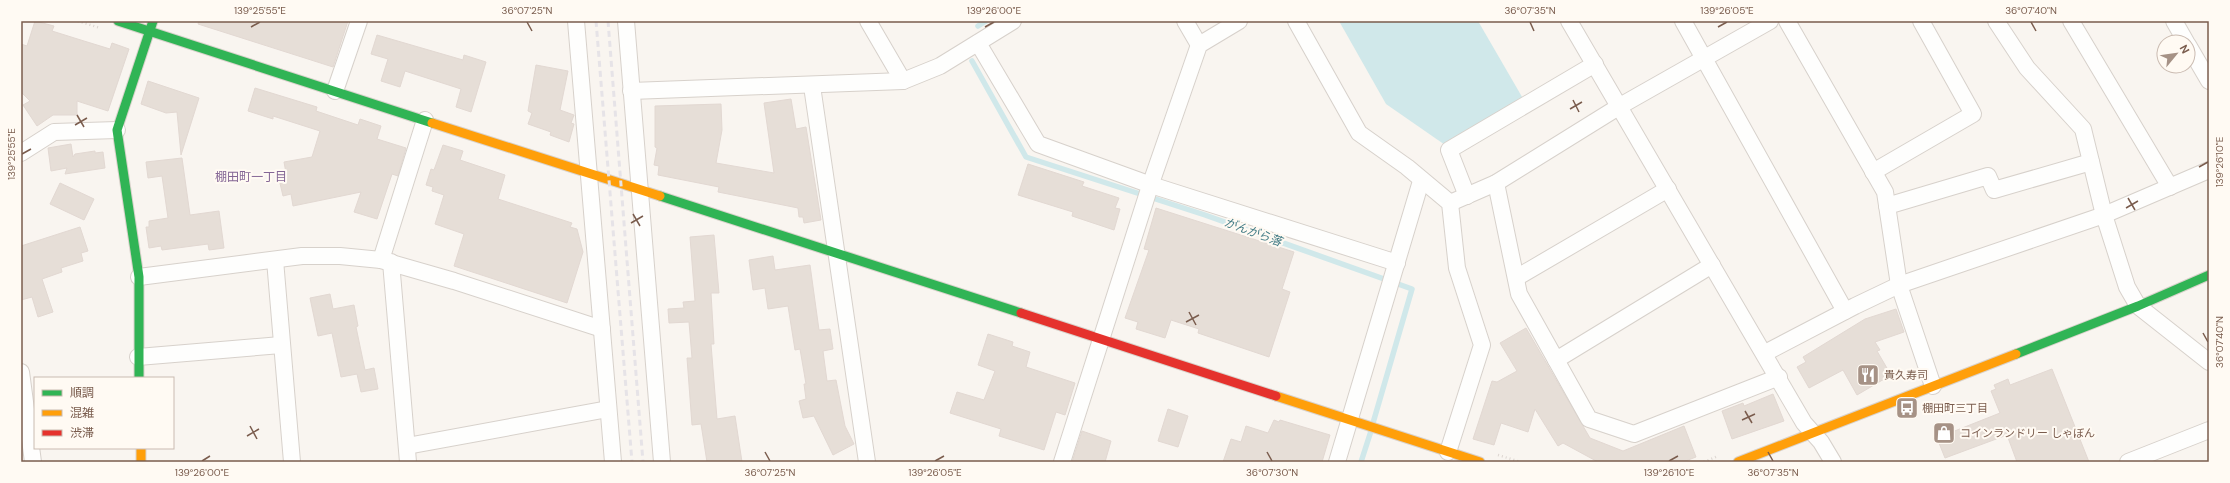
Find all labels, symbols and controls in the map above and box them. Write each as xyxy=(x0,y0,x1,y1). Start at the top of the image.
text: 139°25'55"E xyxy=(234,4,286,17)
text: 36°07'25"N xyxy=(501,4,553,17)
text: 139°26'00"E xyxy=(967,4,1022,17)
text: 36°07'35"N xyxy=(1504,4,1556,17)
text: 139°26'05"E xyxy=(1700,4,1754,17)
text: 36°07'40"N xyxy=(2005,4,2057,17)
north arrow xyxy=(2156,34,2196,74)
text: N xyxy=(2177,42,2193,56)
text: 139°25'55"E xyxy=(5,128,18,180)
text: 139°26'10"E xyxy=(2213,136,2226,187)
district label: 棚田町一丁目 xyxy=(215,169,287,185)
water label: がんがら落 xyxy=(1222,214,1286,250)
text: 36°07'40"N xyxy=(2213,316,2226,368)
restaurant icon: 貴久寿司 xyxy=(1855,362,1881,388)
place label: 貴久寿司 xyxy=(1884,368,1928,382)
legend xyxy=(34,377,174,449)
text: 順調 xyxy=(70,385,94,401)
bus stop icon: 棚田町三丁目 xyxy=(1894,395,1920,421)
place label: 棚田町三丁目 xyxy=(1922,401,1988,415)
text: 混雑 xyxy=(70,405,94,421)
shop icon: コインランドリー しゃぼん xyxy=(1931,420,1957,446)
text: 渋滞 xyxy=(70,425,94,441)
place label: コインランドリー しゃぼん xyxy=(1960,426,2095,440)
text: 139°26'00"E xyxy=(175,466,230,479)
text: 36°07'25"N xyxy=(744,466,796,479)
text: 139°26'05"E xyxy=(908,466,962,479)
text: 36°07'30"N xyxy=(1246,466,1298,479)
text: 139°26'10"E xyxy=(1644,466,1695,479)
text: 36°07'35"N xyxy=(1747,466,1799,479)

